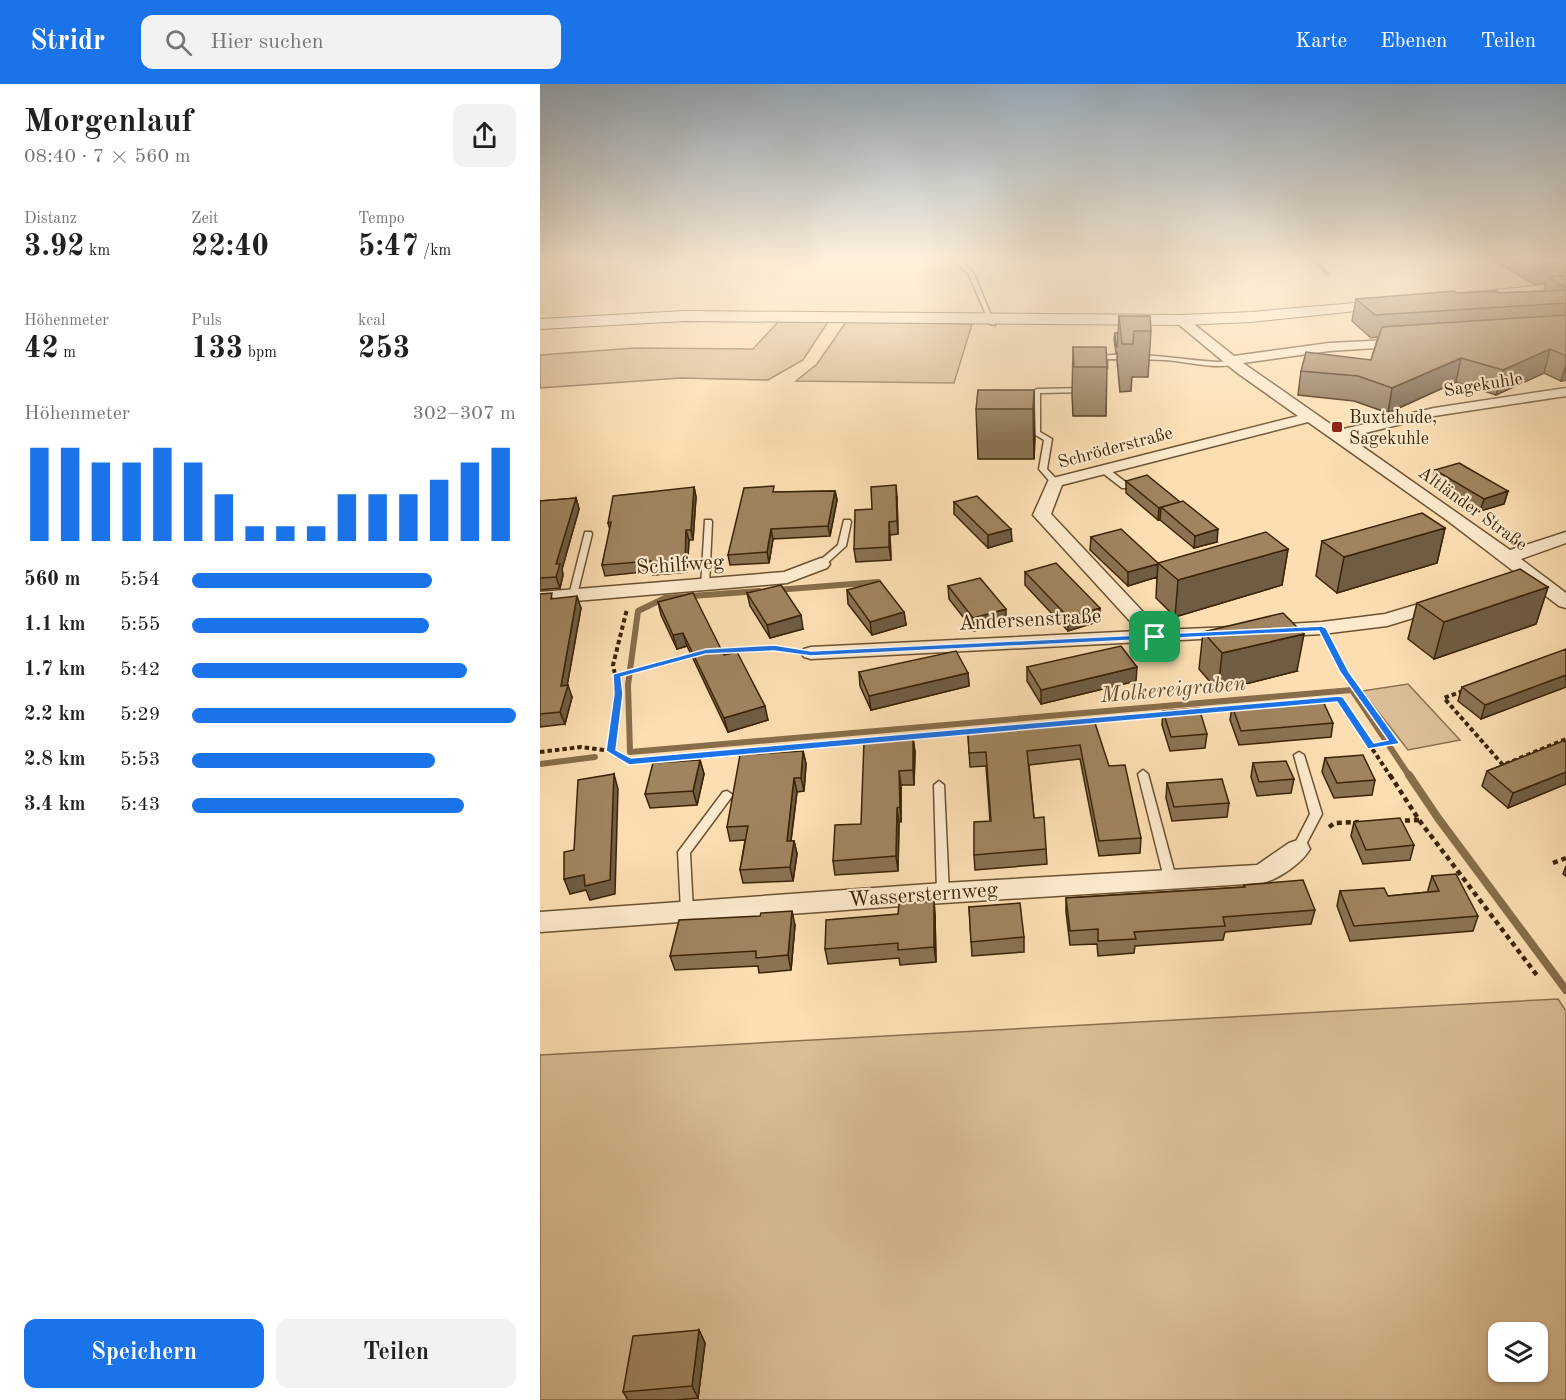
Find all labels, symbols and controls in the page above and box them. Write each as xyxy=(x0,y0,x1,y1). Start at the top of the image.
search box xyxy=(141,15,561,69)
icon: search xyxy=(162,26,195,59)
text: Stridr xyxy=(30,28,105,56)
text: Hier suchen xyxy=(210,31,324,53)
text: Karte xyxy=(1295,31,1347,52)
text: Ebenen xyxy=(1380,31,1447,52)
text: Teilen xyxy=(1480,31,1536,52)
button: share xyxy=(453,104,516,167)
text: Morgenlauf xyxy=(24,106,193,139)
text: 08:40 · 7 × 560 m xyxy=(24,147,191,167)
text: Distanz xyxy=(24,211,77,227)
text: Zeit xyxy=(191,211,219,227)
text: Tempo xyxy=(358,211,405,227)
text: 3.92 xyxy=(24,232,85,262)
text: 22:40 xyxy=(191,232,269,262)
text: 5:47 xyxy=(358,232,419,262)
text: km xyxy=(85,243,110,259)
text: /km xyxy=(419,243,451,259)
text: Höhenmeter xyxy=(24,313,109,329)
text: Puls xyxy=(191,313,222,329)
text: kcal xyxy=(358,313,386,329)
text: 42 xyxy=(24,334,59,364)
text: 133 xyxy=(191,334,243,364)
text: 253 xyxy=(358,334,410,364)
text: m xyxy=(59,345,76,361)
text: bpm xyxy=(243,345,277,361)
street label: Sagekuhle xyxy=(1442,370,1524,400)
text: Höhenmeter xyxy=(24,404,130,424)
text: 302–307 m xyxy=(413,404,516,424)
place label: Buxtehude, Sagekuhle xyxy=(1349,409,1437,448)
marker: Buxtehude, Sagekuhle xyxy=(1330,420,1344,434)
street label: Schröderstraße xyxy=(1056,424,1175,472)
street label: Altländer Straße xyxy=(1415,463,1530,554)
street label: Schilfweg xyxy=(635,552,725,579)
text: 560 m xyxy=(24,570,80,590)
text: 5:54 xyxy=(120,570,160,590)
street label: Andersenstraße xyxy=(958,606,1102,635)
pin xyxy=(1129,611,1180,662)
text: 1.1 km xyxy=(24,615,86,635)
text: 5:55 xyxy=(120,615,160,635)
icon: arrive xyxy=(1138,620,1171,653)
text: 1.7 km xyxy=(24,660,86,680)
text: 5:42 xyxy=(120,660,160,680)
water label: Molkereigraben xyxy=(1099,673,1247,707)
text: 2.2 km xyxy=(24,705,86,725)
text: 5:29 xyxy=(120,705,160,725)
text: 2.8 km xyxy=(24,750,86,770)
text: 5:53 xyxy=(120,750,160,770)
text: 3.4 km xyxy=(24,795,86,815)
text: 5:43 xyxy=(120,795,160,815)
street label: Wassersternweg xyxy=(848,880,999,911)
button: Speichern xyxy=(24,1319,264,1388)
button: Teilen xyxy=(276,1319,516,1388)
map controls xyxy=(1488,1322,1548,1382)
button: layers xyxy=(1488,1322,1548,1382)

